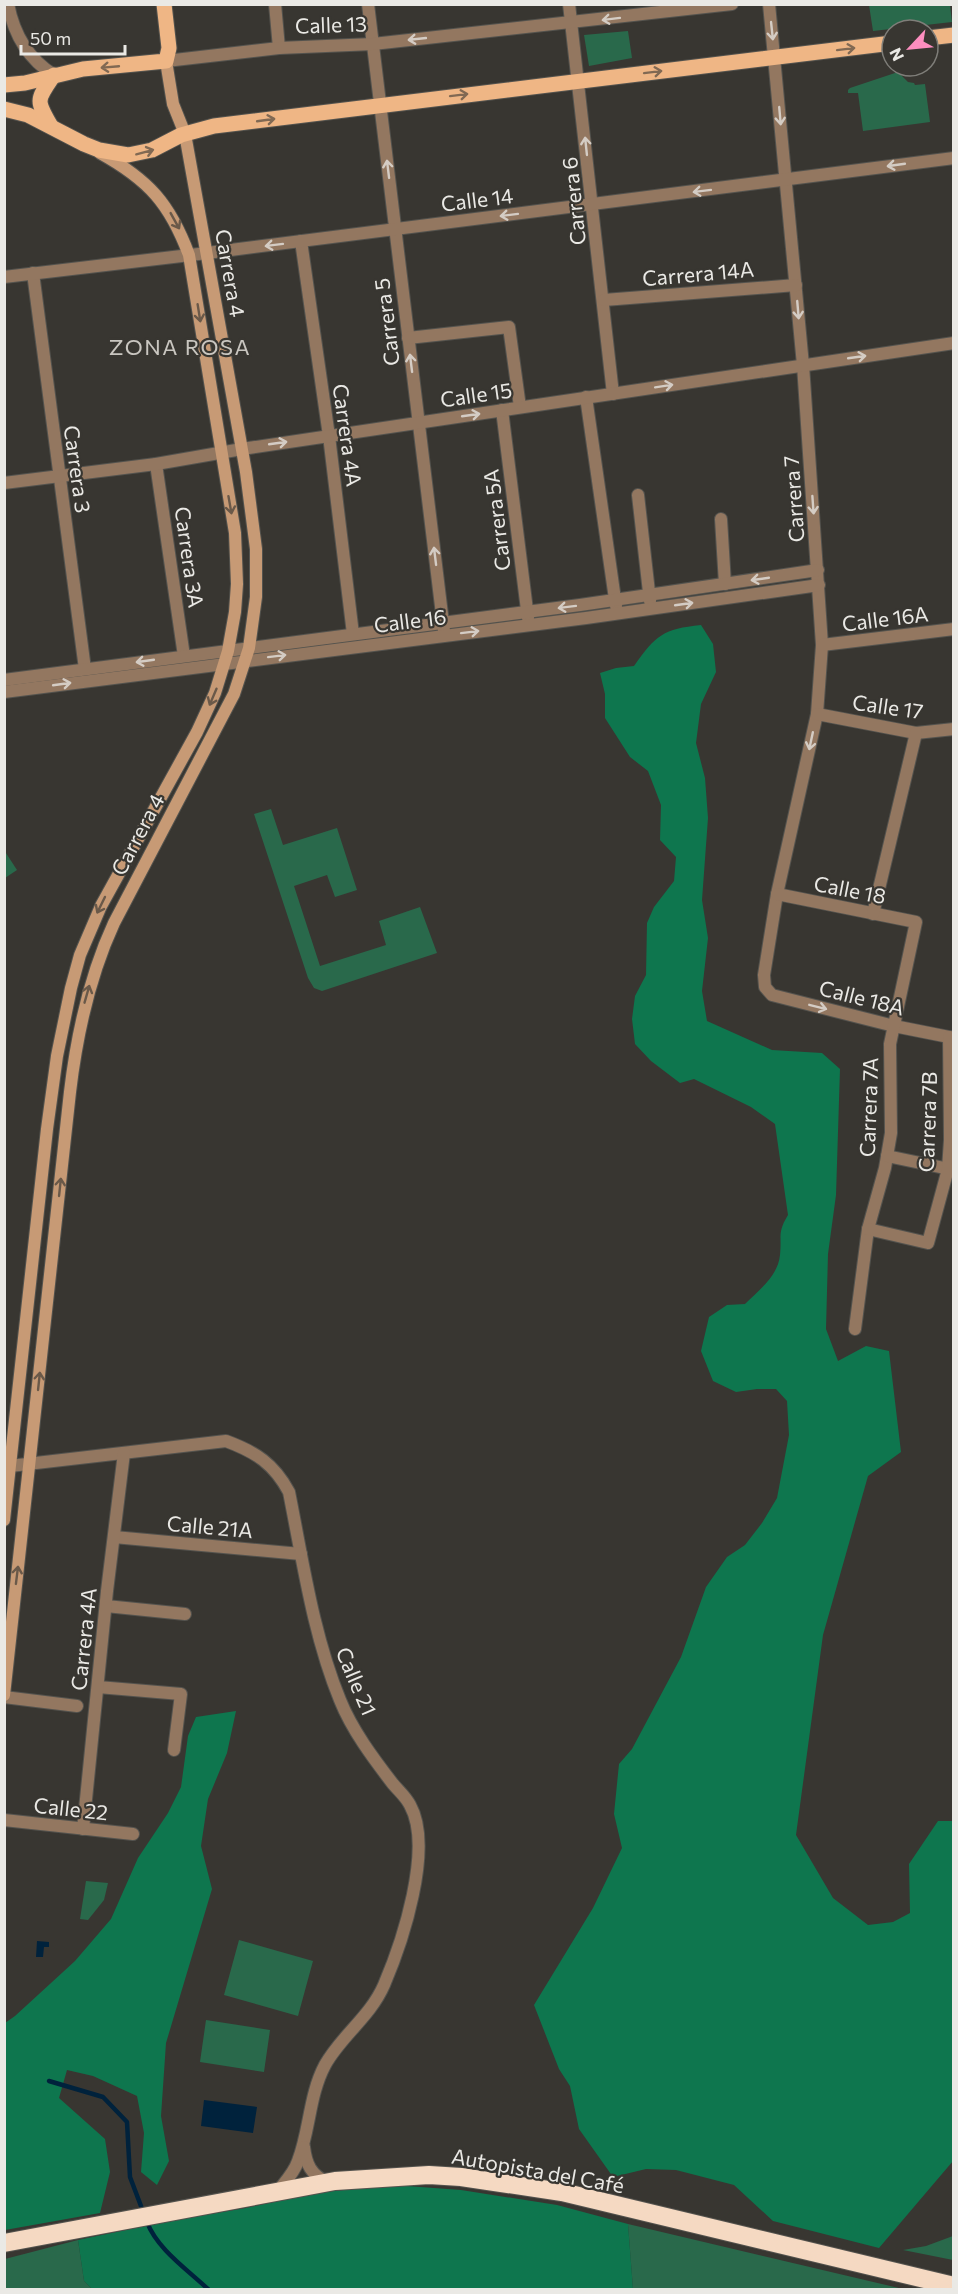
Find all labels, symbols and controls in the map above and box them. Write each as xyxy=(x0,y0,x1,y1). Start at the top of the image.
street label: Calle 13 xyxy=(295,10,367,38)
one-way arrow xyxy=(602,13,622,24)
scale bar xyxy=(21,18,124,56)
north arrow xyxy=(880,18,940,78)
one-way arrow xyxy=(767,21,778,41)
text: 50 m xyxy=(30,27,71,49)
one-way arrow xyxy=(408,34,428,45)
one-way arrow xyxy=(836,43,856,54)
text: N xyxy=(885,45,907,64)
one-way arrow xyxy=(101,62,121,73)
one-way arrow xyxy=(642,67,662,78)
one-way arrow xyxy=(449,90,468,101)
one-way arrow xyxy=(775,106,786,126)
one-way arrow xyxy=(255,114,275,125)
one-way arrow xyxy=(580,137,591,157)
one-way arrow xyxy=(135,145,154,157)
street label: Carrera 6 xyxy=(556,156,590,246)
one-way arrow xyxy=(382,160,393,180)
one-way arrow xyxy=(886,160,906,171)
street label: Calle 14 xyxy=(439,182,515,216)
one-way arrow xyxy=(693,185,713,196)
one-way arrow xyxy=(499,210,519,221)
one-way arrow xyxy=(169,212,181,229)
street label: Carrera 4 xyxy=(211,227,251,319)
one-way arrow xyxy=(264,239,284,250)
street label: Carrera 14A xyxy=(641,256,755,290)
street label: Carrera 5 xyxy=(368,277,404,367)
one-way arrow xyxy=(793,300,804,320)
one-way arrow xyxy=(193,302,204,322)
district label: ZONA ROSA xyxy=(109,333,251,360)
one-way arrow xyxy=(847,352,866,363)
one-way arrow xyxy=(405,353,416,373)
street label: Calle 15 xyxy=(439,377,513,411)
one-way arrow xyxy=(654,381,674,392)
street label: Carrera 4A xyxy=(328,382,368,488)
one-way arrow xyxy=(461,409,481,420)
street label: Carrera 3 xyxy=(59,424,97,514)
one-way arrow xyxy=(268,438,288,449)
street label: Carrera 7 xyxy=(777,455,809,543)
street label: Carrera 5A xyxy=(477,468,515,572)
one-way arrow xyxy=(808,494,819,514)
one-way arrow xyxy=(225,495,236,515)
street label: Carrera 3A xyxy=(171,505,209,609)
one-way arrow xyxy=(429,547,440,567)
one-way arrow xyxy=(751,573,771,584)
one-way arrow xyxy=(674,598,694,609)
street label: Calle 16A xyxy=(840,600,930,636)
one-way arrow xyxy=(558,602,578,613)
street label: Calle 16 xyxy=(372,603,448,637)
one-way arrow xyxy=(460,626,480,637)
one-way arrow xyxy=(266,650,286,661)
one-way arrow xyxy=(135,656,155,667)
one-way arrow xyxy=(52,679,72,690)
one-way arrow xyxy=(207,687,218,705)
street label: Calle 17 xyxy=(851,689,925,723)
one-way arrow xyxy=(805,730,816,750)
street label: Carrera 4 xyxy=(105,789,169,879)
street label: Calle 18 xyxy=(812,870,888,908)
one-way arrow xyxy=(95,896,106,914)
street label: Calle 18A xyxy=(817,974,907,1020)
one-way arrow xyxy=(82,985,93,1004)
one-way arrow xyxy=(808,1001,827,1013)
street label: Carrera 7A xyxy=(854,1057,882,1157)
street label: Carrera 7B xyxy=(913,1071,941,1173)
one-way arrow xyxy=(55,1178,66,1197)
one-way arrow xyxy=(34,1371,45,1391)
street label: Calle 21A xyxy=(166,1510,254,1542)
one-way arrow xyxy=(11,1565,22,1585)
street label: Carrera 4A xyxy=(65,1586,101,1692)
street label: Calle 21 xyxy=(331,1643,383,1719)
street label: Calle 22 xyxy=(33,1792,109,1824)
street label: Autopista del Café xyxy=(450,2143,626,2197)

